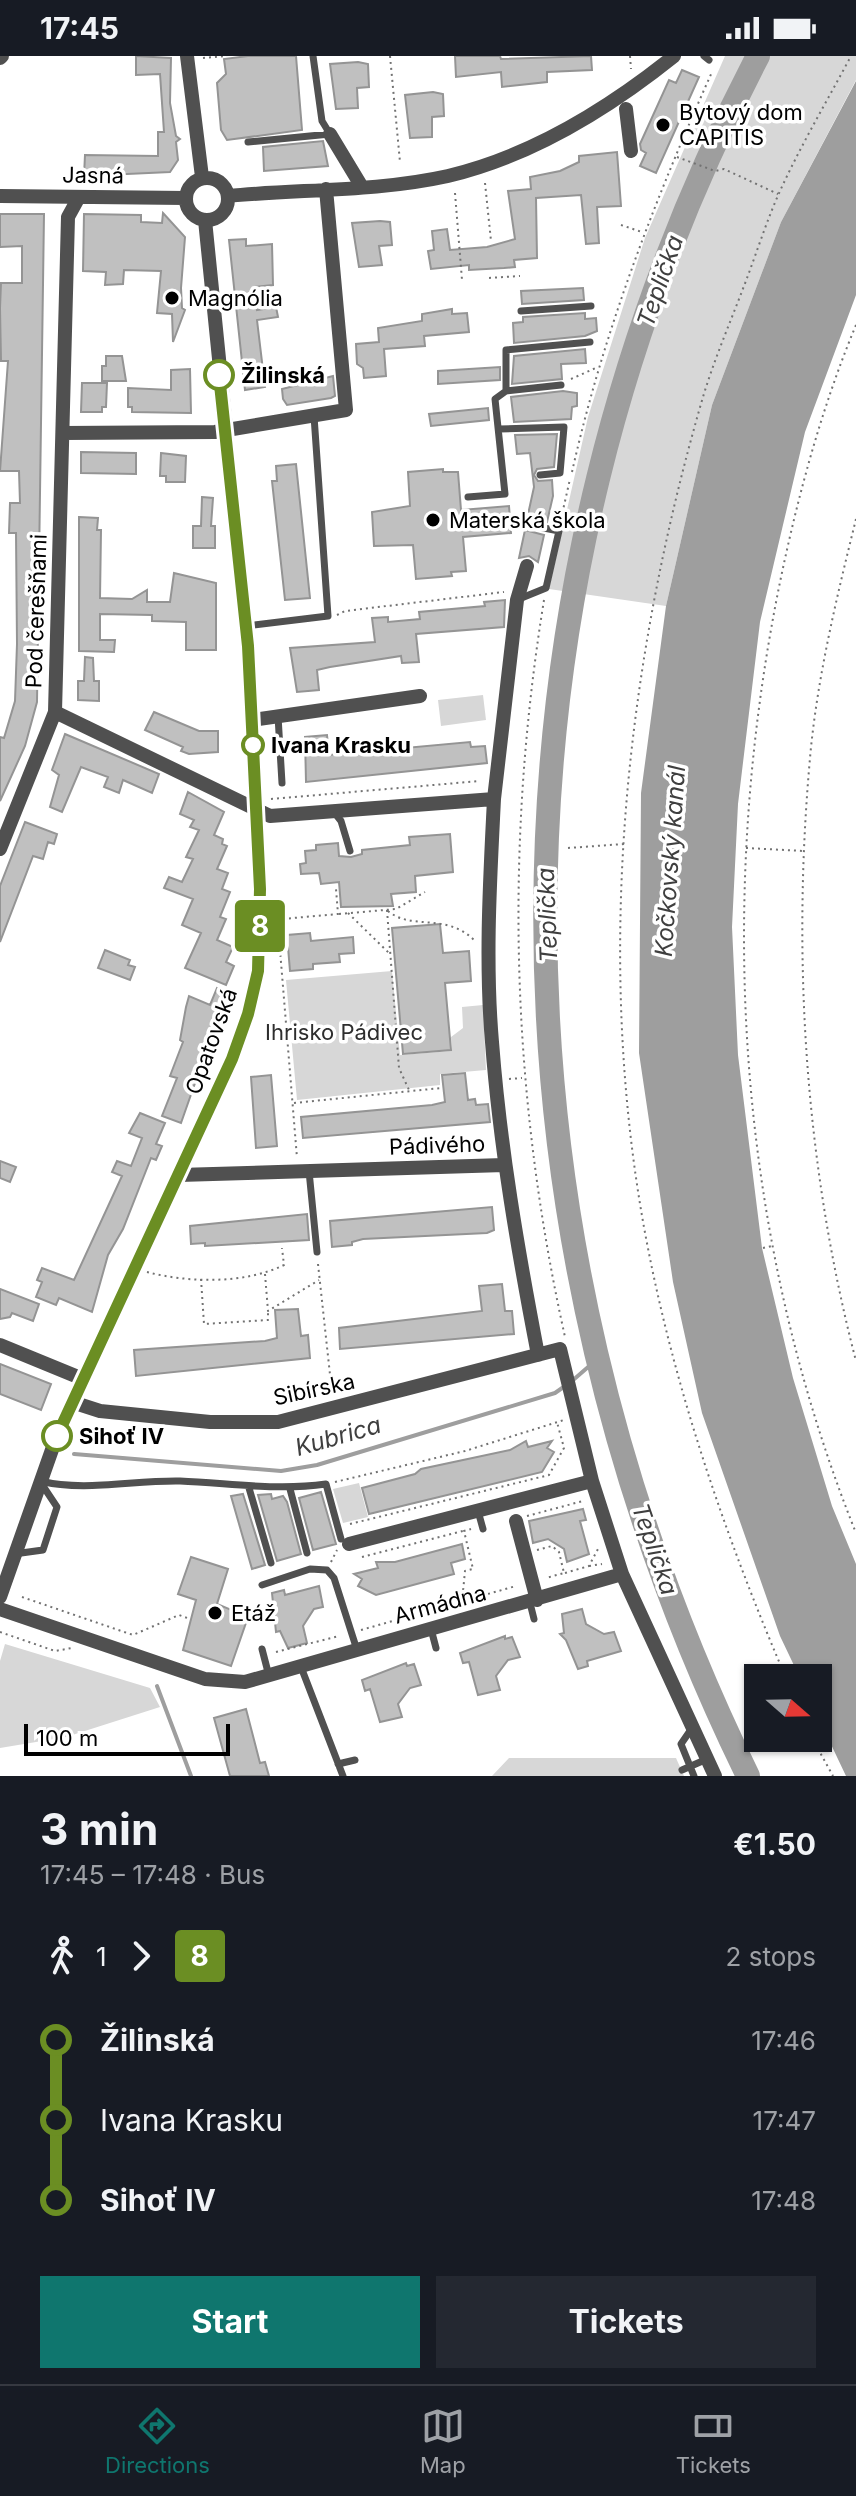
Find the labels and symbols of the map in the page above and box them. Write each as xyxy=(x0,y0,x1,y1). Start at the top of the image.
place label: Bytový dom CAPITIS xyxy=(679,99,803,150)
marker: Bytový dom CAPITIS xyxy=(654,116,672,134)
street label: Jasná xyxy=(62,161,124,189)
water label: Teplička xyxy=(631,231,689,331)
place label: Magnólia xyxy=(188,285,283,311)
marker: Magnólia xyxy=(163,289,181,307)
marker: Žilinská xyxy=(204,360,234,390)
place label: Žilinská xyxy=(241,362,325,388)
place label: Materská škola xyxy=(449,507,606,533)
marker: Materská škola xyxy=(424,511,442,529)
street label: Pod čerešňami xyxy=(20,533,52,689)
place label: Ivana Krasku xyxy=(271,732,411,758)
marker: Ivana Krasku xyxy=(242,734,264,756)
water label: Kočkovský kanál xyxy=(649,764,691,958)
water label: Teplička xyxy=(531,867,563,963)
line badge: 8 xyxy=(234,900,286,952)
street label: Opatovská xyxy=(180,984,242,1098)
park label: Ihrisko Pádivec xyxy=(265,1019,423,1045)
street label: Pádivého xyxy=(388,1130,486,1160)
street label: Sibírska xyxy=(271,1368,357,1410)
water label: Kubrica xyxy=(292,1410,384,1462)
marker: Sihoť IV xyxy=(42,1421,72,1451)
place label: Sihoť IV xyxy=(79,1423,164,1449)
water label: Teplička xyxy=(626,1499,684,1599)
street label: Armádna xyxy=(391,1579,489,1629)
place label: Etáž xyxy=(231,1600,276,1626)
marker: Etáž xyxy=(206,1604,224,1622)
north arrow xyxy=(744,1664,832,1752)
scale bar xyxy=(24,1720,230,1756)

